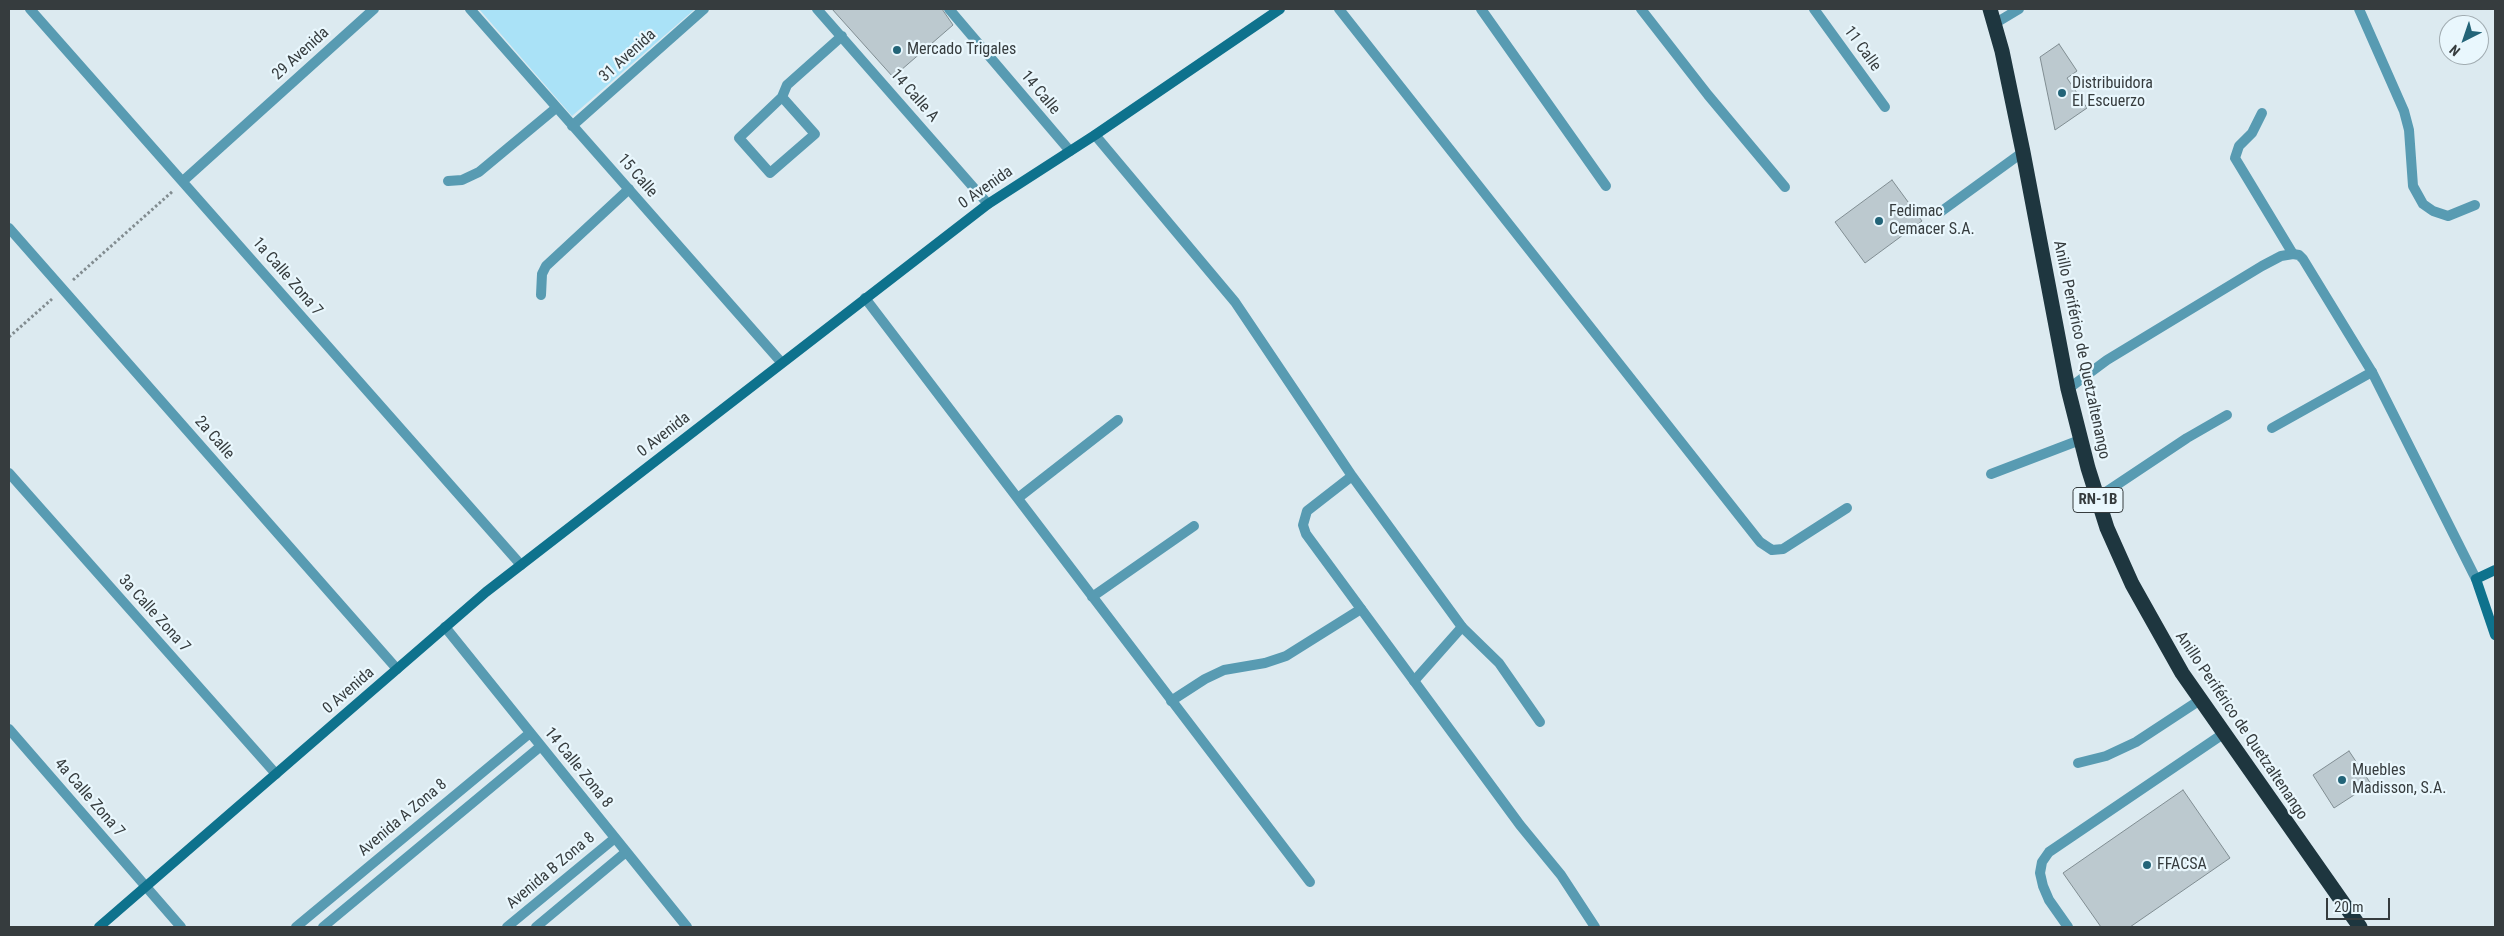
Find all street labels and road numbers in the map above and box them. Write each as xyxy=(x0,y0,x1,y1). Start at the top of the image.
street label: 11 Calle xyxy=(1839,23,1885,75)
street label: 29 Avenida xyxy=(269,24,333,84)
street label: 31 Avenida xyxy=(596,26,660,86)
street label: 14 Calle A xyxy=(886,66,942,126)
street label: 14 Calle xyxy=(1016,67,1064,119)
street label: 15 Calle xyxy=(613,150,661,202)
street label: 0 Avenida xyxy=(955,162,1017,214)
street label: 1a Calle Zona 7 xyxy=(248,234,326,320)
street label: Anillo Periférico de Quetzaltenango xyxy=(2048,239,2114,461)
street label: 0 Avenida xyxy=(634,408,694,462)
street label: 2a Calle xyxy=(190,413,238,463)
road number: RN-1B xyxy=(2073,488,2123,512)
street label: 3a Calle Zona 7 xyxy=(114,571,194,657)
street label: Anillo Periférico de Quetzaltenango xyxy=(2171,628,2311,824)
street label: 0 Avenida xyxy=(319,664,379,718)
street label: 14 Calle Zona 8 xyxy=(540,724,616,812)
street label: 4a Calle Zona 7 xyxy=(50,755,128,841)
street label: Avenida A Zona 8 xyxy=(355,775,451,861)
street label: Avenida B Zona 8 xyxy=(503,828,599,914)

